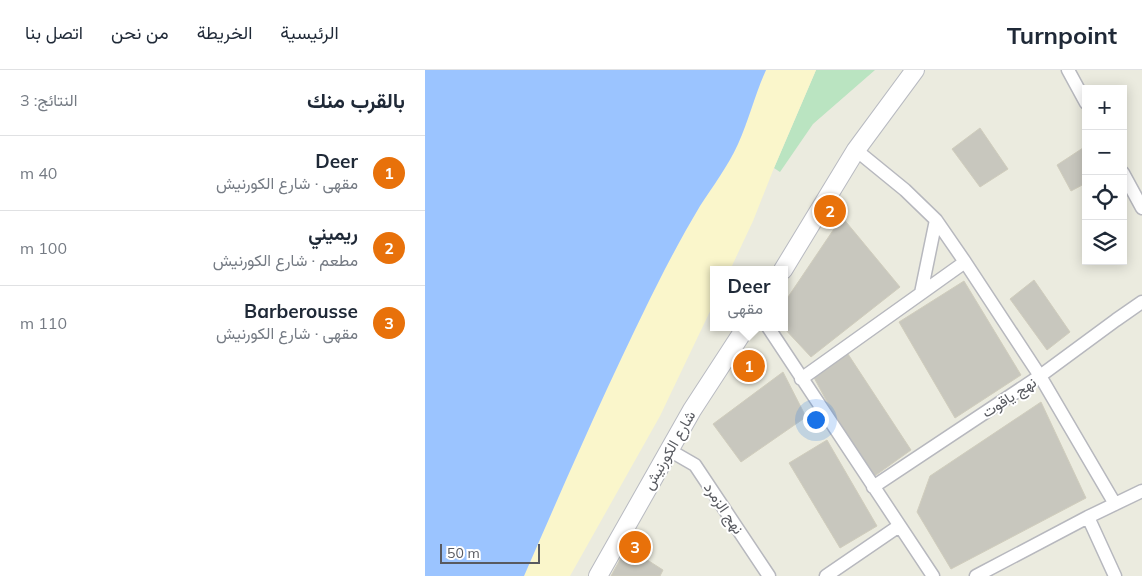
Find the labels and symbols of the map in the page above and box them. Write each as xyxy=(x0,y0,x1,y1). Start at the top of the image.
pin: 2 xyxy=(814,192,846,230)
pin: 1 xyxy=(733,347,765,385)
street label: نهج ياقوت xyxy=(978,372,1041,423)
street label: شارع الكورنيش xyxy=(639,407,701,494)
your location xyxy=(803,407,829,433)
street label: نهج الزمرد xyxy=(698,479,748,539)
pin: 3 xyxy=(619,528,651,566)
scale bar xyxy=(440,541,540,564)

